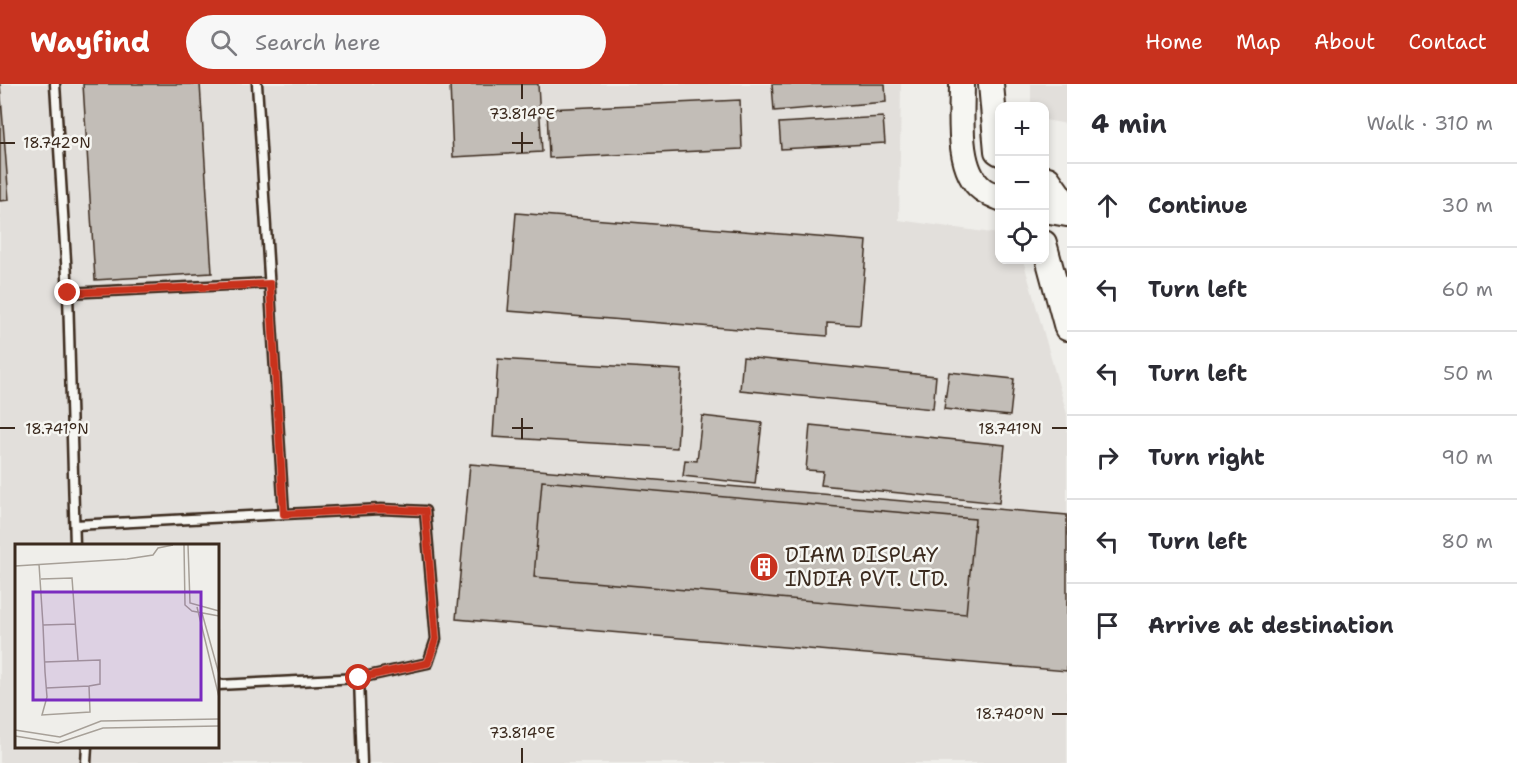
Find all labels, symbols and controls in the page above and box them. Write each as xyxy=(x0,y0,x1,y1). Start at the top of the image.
search box xyxy=(186,15,606,69)
text: Wayfind xyxy=(30,23,150,61)
icon: search xyxy=(207,26,240,59)
text: Search here xyxy=(255,28,381,57)
text: Home xyxy=(1145,28,1203,56)
text: Map xyxy=(1236,28,1281,56)
text: About xyxy=(1314,28,1375,56)
text: Contact xyxy=(1408,28,1487,56)
map controls xyxy=(995,102,1049,264)
button: + xyxy=(995,102,1049,156)
text: 73.814°E xyxy=(489,104,555,124)
text: 4 min xyxy=(1091,106,1167,141)
text: Walk · 310 m xyxy=(1367,110,1493,136)
text: 18.742°N xyxy=(23,133,91,153)
button: − xyxy=(995,156,1049,210)
icon: ahead xyxy=(1091,189,1124,222)
text: Continue xyxy=(1148,191,1248,220)
text: 30 m xyxy=(1441,192,1493,218)
button: locate xyxy=(995,210,1049,264)
icon: left xyxy=(1091,273,1124,306)
text: Turn left xyxy=(1148,275,1247,304)
text: 60 m xyxy=(1441,276,1493,302)
route end xyxy=(54,279,80,305)
icon: left xyxy=(1091,357,1124,390)
text: Turn left xyxy=(1148,359,1247,388)
text: 50 m xyxy=(1443,360,1493,386)
text: 18.741°N xyxy=(25,419,89,439)
text: 18.741°N xyxy=(978,419,1042,439)
icon: right xyxy=(1091,441,1124,474)
text: Turn right xyxy=(1148,443,1265,472)
text: 90 m xyxy=(1441,444,1493,470)
icon: left xyxy=(1091,525,1124,558)
text: Turn left xyxy=(1148,527,1247,556)
text: 80 m xyxy=(1441,528,1493,554)
place label: DIAM DISPLAY INDIA PVT. LTD. xyxy=(785,541,948,593)
inset map xyxy=(15,544,219,748)
building icon: DIAM DISPLAY INDIA PVT. LTD. xyxy=(748,551,780,583)
icon: arrive xyxy=(1091,609,1124,642)
text: Arrive at destination xyxy=(1148,611,1394,640)
route start xyxy=(345,664,371,690)
text: 18.740°N xyxy=(976,704,1044,724)
text: 73.814°E xyxy=(489,723,555,743)

